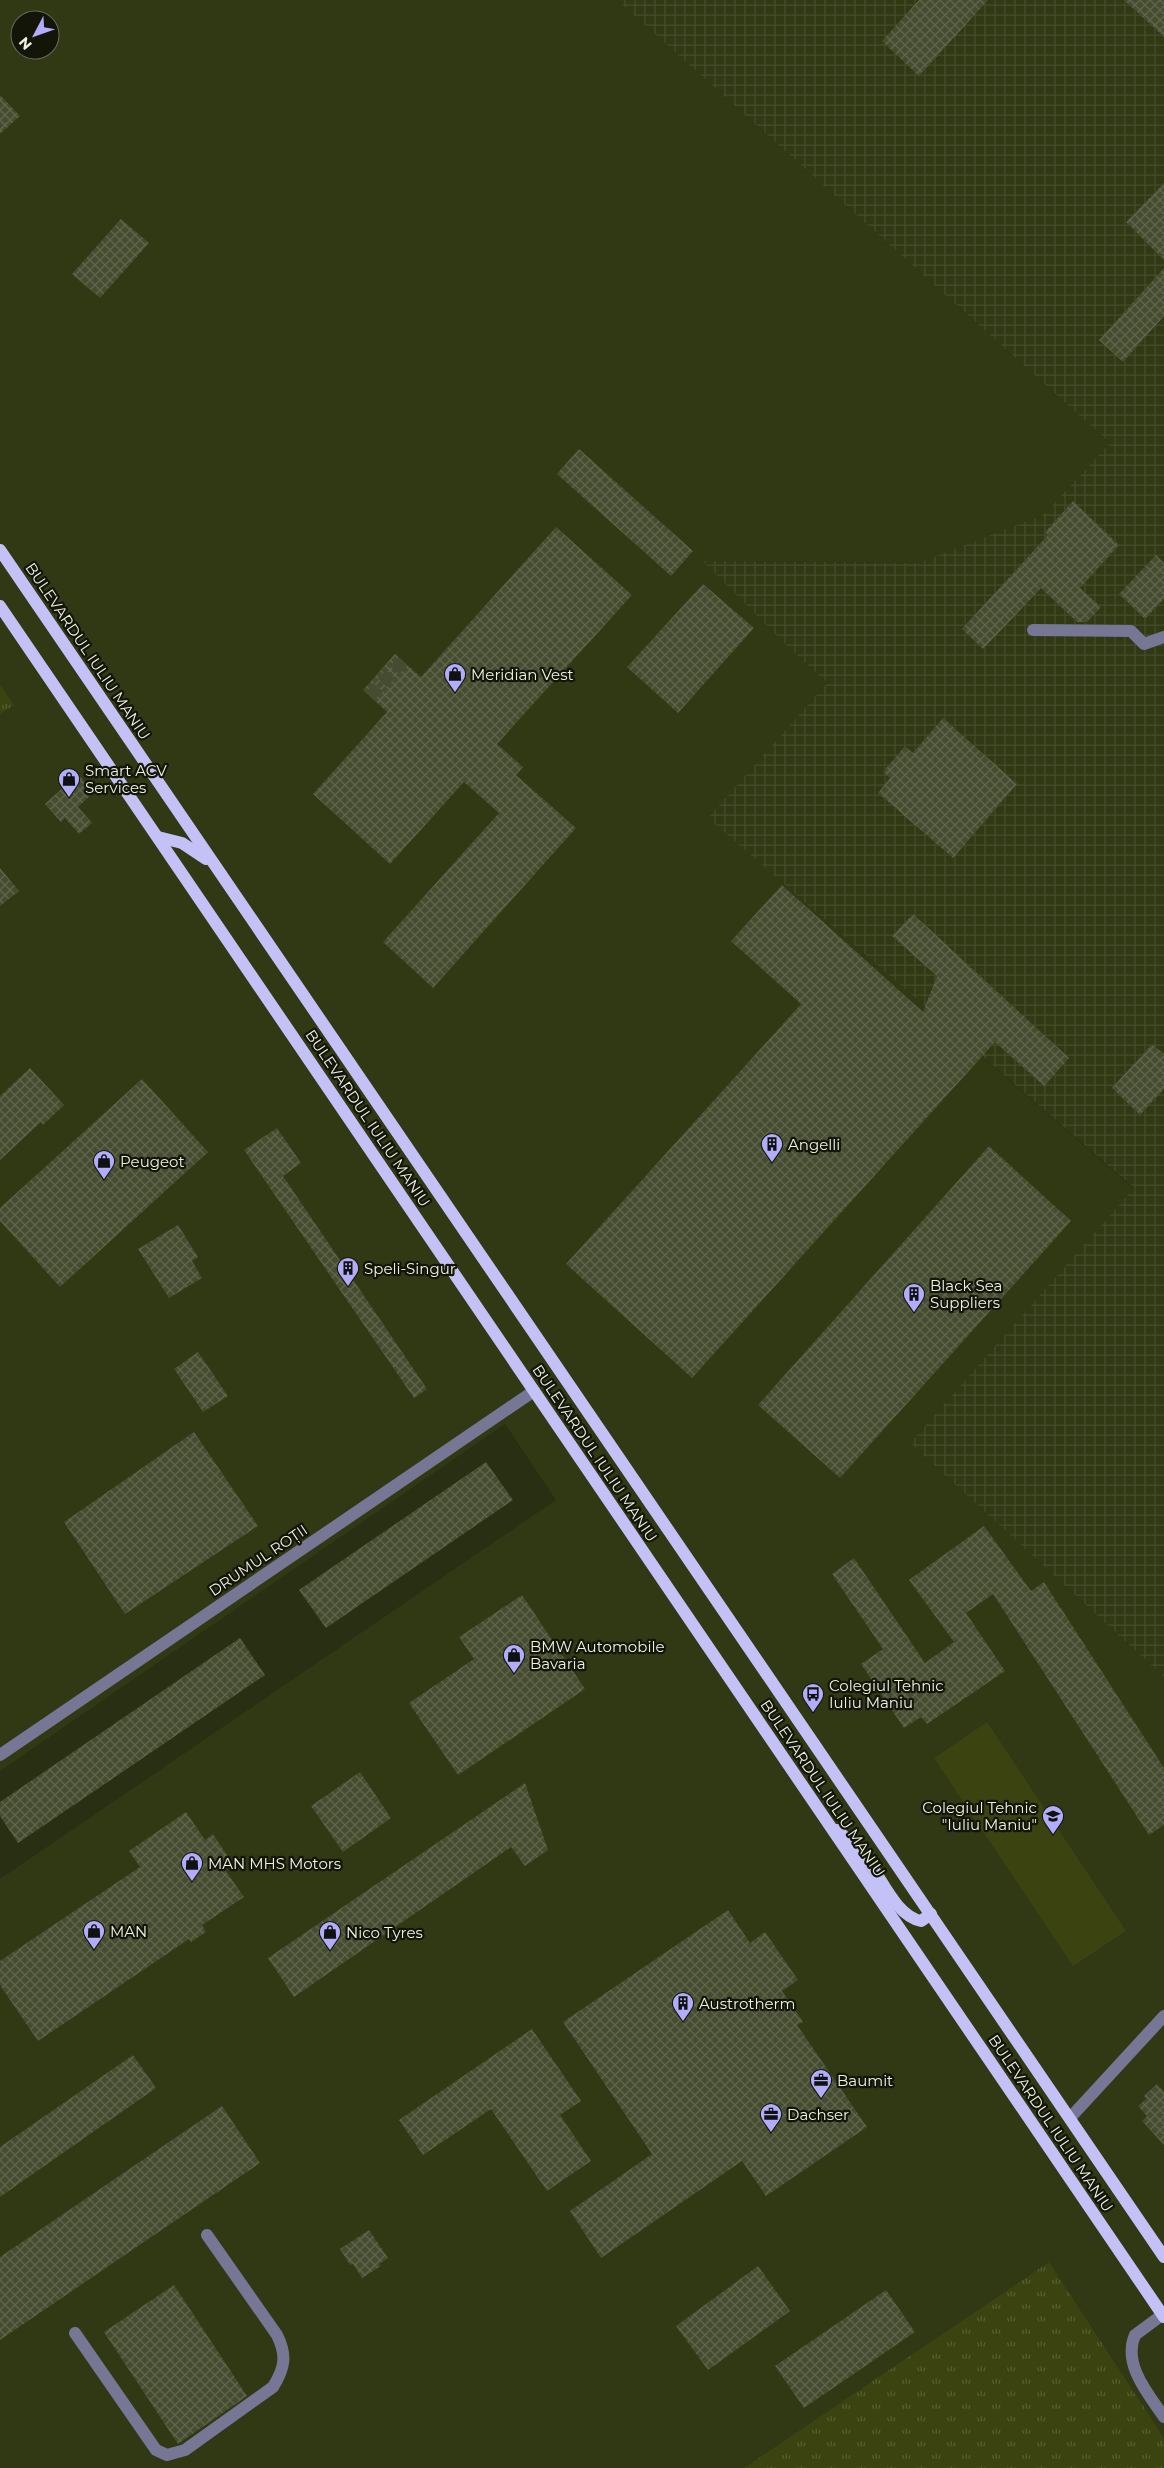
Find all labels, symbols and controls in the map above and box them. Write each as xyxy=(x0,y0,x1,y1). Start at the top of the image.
north arrow xyxy=(10,10,60,60)
text: N xyxy=(15,33,36,54)
street label: BULEVARDUL IULIU MANIU xyxy=(21,559,155,743)
shop icon: Meridian Vest xyxy=(443,662,467,693)
place label: Meridian Vest xyxy=(471,665,574,684)
place label: Smart ACV Services xyxy=(85,761,167,797)
shop icon: Smart ACV Services xyxy=(57,767,81,798)
street label: BULEVARDUL IULIU MANIU xyxy=(301,1026,435,1210)
building icon: Angelli xyxy=(760,1132,784,1163)
place label: Angelli xyxy=(788,1135,840,1154)
shop icon: Peugeot xyxy=(92,1149,116,1180)
place label: Peugeot xyxy=(120,1152,185,1171)
building icon: Speli-Singur xyxy=(336,1256,360,1287)
place label: Speli-Singur xyxy=(364,1259,456,1278)
place label: Black Sea Suppliers xyxy=(930,1276,1002,1312)
building icon: Black Sea Suppliers xyxy=(902,1282,926,1313)
street label: BULEVARDUL IULIU MANIU xyxy=(528,1361,662,1545)
street label: DRUMUL ROȚII xyxy=(205,1520,312,1601)
place label: BMW Automobile Bavaria xyxy=(530,1637,665,1673)
shop icon: BMW Automobile Bavaria xyxy=(502,1643,526,1674)
place label: Colegiul Tehnic Iuliu Maniu xyxy=(829,1676,944,1712)
bus stop icon: Colegiul Tehnic Iuliu Maniu xyxy=(801,1682,825,1713)
street label: BULEVARDUL IULIU MANIU xyxy=(756,1696,890,1880)
place label: Colegiul Tehnic "Iuliu Maniu" xyxy=(922,1798,1037,1834)
school or university icon: Colegiul Tehnic "Iuliu Maniu" xyxy=(1041,1804,1065,1835)
shop icon: MAN MHS Motors xyxy=(180,1851,204,1882)
place label: MAN MHS Motors xyxy=(208,1854,341,1873)
shop icon: MAN xyxy=(82,1919,106,1950)
shop icon: Nico Tyres xyxy=(318,1920,342,1951)
place label: MAN xyxy=(110,1922,147,1941)
place label: Nico Tyres xyxy=(346,1923,423,1942)
building icon: Austrotherm xyxy=(671,1991,695,2022)
place label: Austrotherm xyxy=(699,1994,795,2013)
street label: BULEVARDUL IULIU MANIU xyxy=(984,2031,1118,2215)
office icon: Baumit xyxy=(809,2068,833,2099)
place label: Baumit xyxy=(837,2071,893,2090)
office icon: Dachser xyxy=(759,2102,783,2133)
place label: Dachser xyxy=(787,2105,849,2124)

